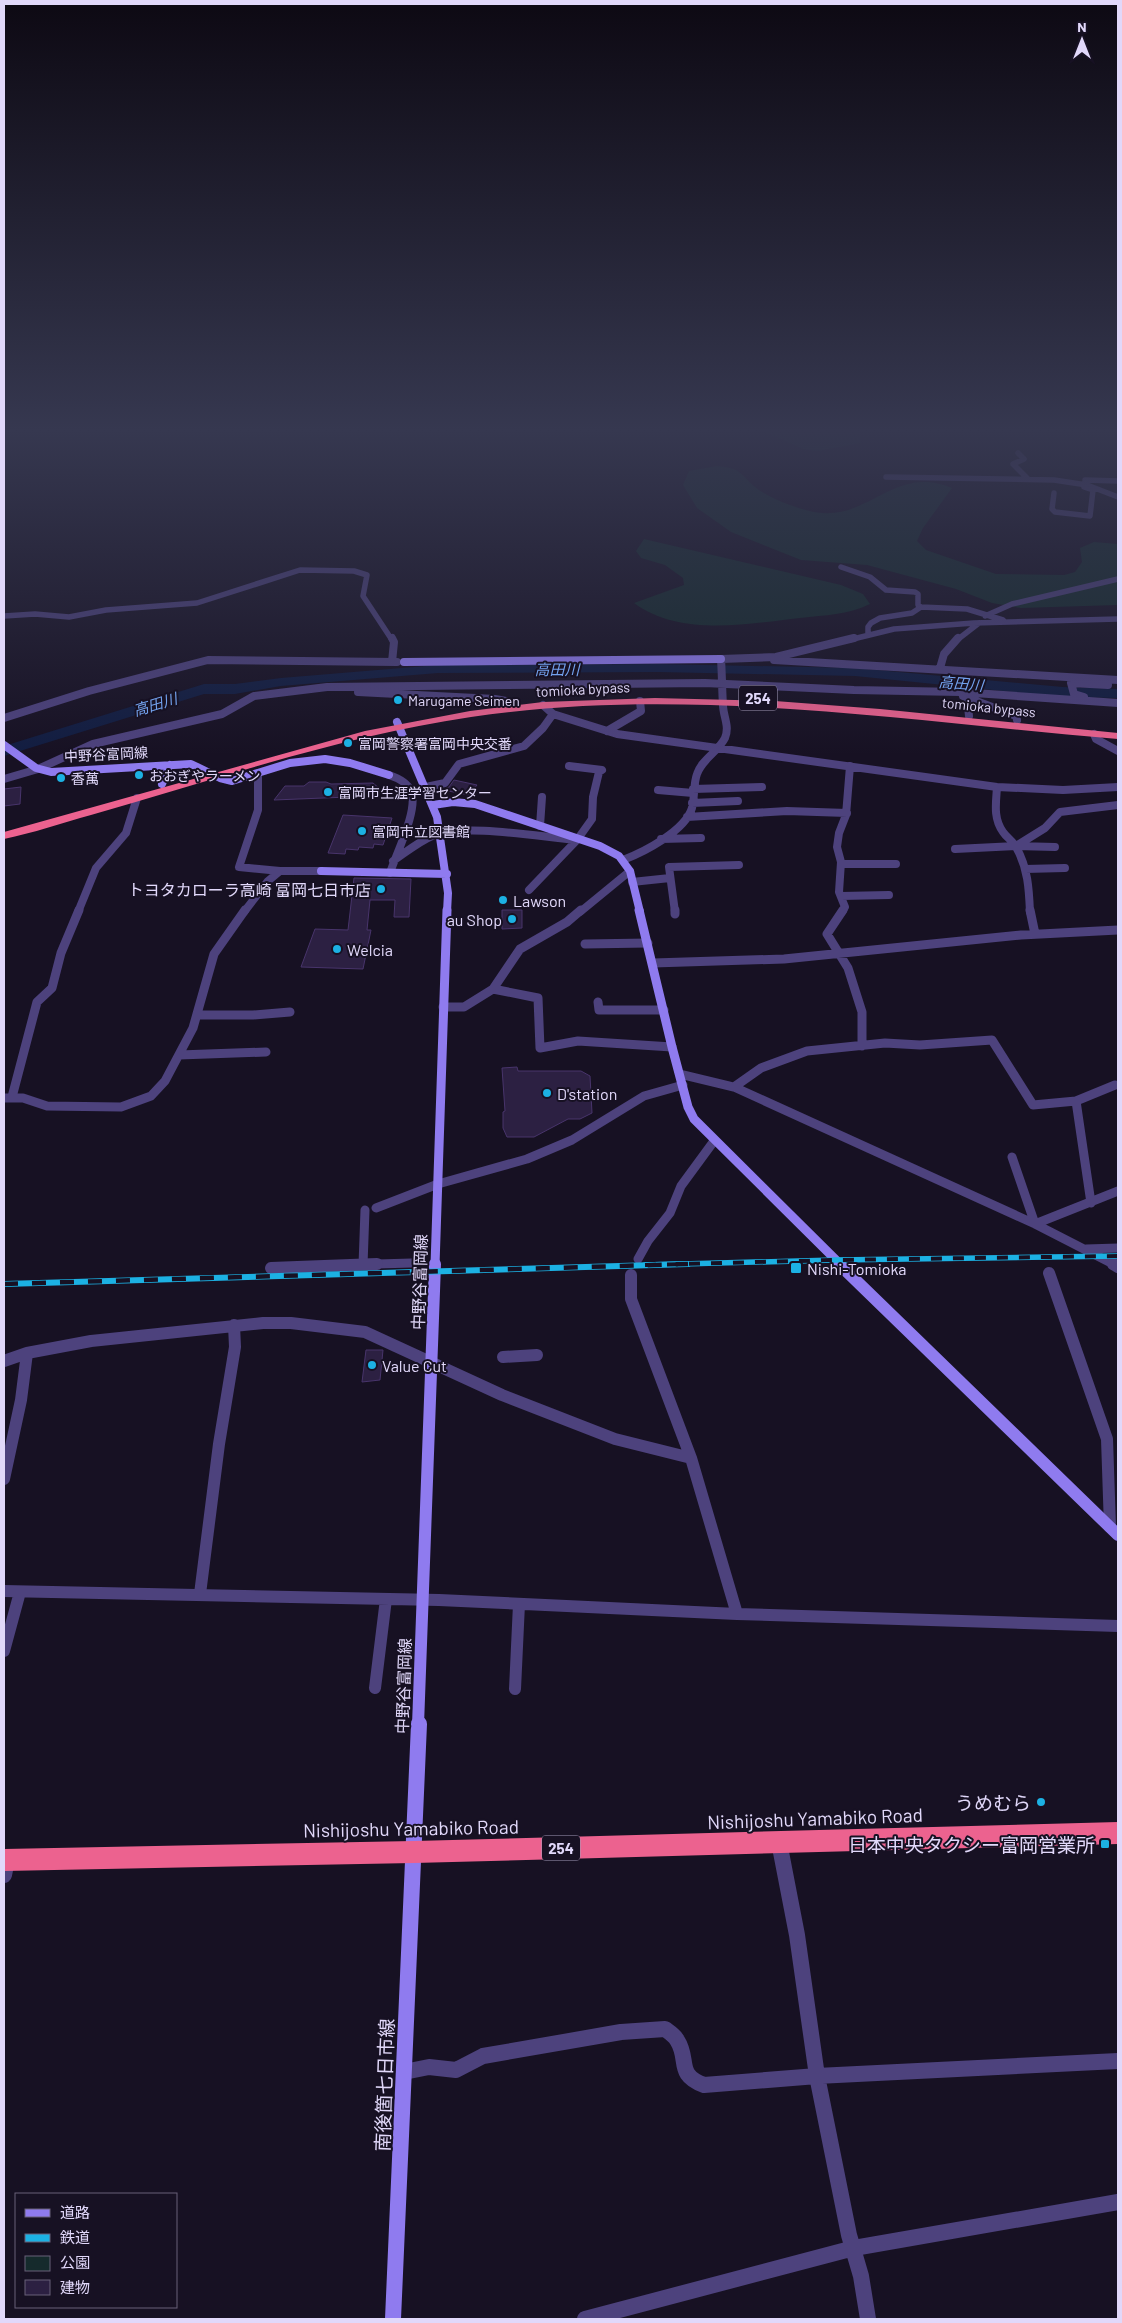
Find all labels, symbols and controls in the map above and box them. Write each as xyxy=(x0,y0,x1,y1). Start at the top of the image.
north arrow xyxy=(1057,15,1107,65)
text: N xyxy=(1077,18,1087,35)
water label: 高田川 xyxy=(534,660,581,678)
water label: 高田川 xyxy=(938,672,986,694)
street label: tomioka bypass xyxy=(535,678,631,700)
road number: 254 xyxy=(739,686,777,710)
water label: 高田川 xyxy=(131,688,181,719)
place label: Marugame Seimen xyxy=(408,692,520,709)
marker: Marugame Seimen xyxy=(392,694,404,706)
street label: tomioka bypass xyxy=(941,694,1037,720)
place label: 富岡警察署富岡中央交番 xyxy=(358,735,512,752)
marker: 富岡警察署富岡中央交番 xyxy=(342,737,354,749)
street label: 中野谷富岡線 xyxy=(64,743,148,765)
place label: おおぎやラーメン xyxy=(149,767,260,784)
marker: おおぎやラーメン xyxy=(133,769,145,781)
place label: 香萬 xyxy=(71,770,99,787)
marker: 香萬 xyxy=(55,772,67,784)
place label: 富岡市生涯学習センター xyxy=(338,784,492,801)
marker: 富岡市生涯学習センター xyxy=(322,786,334,798)
place label: 富岡市立図書館 xyxy=(372,823,470,840)
marker: 富岡市立図書館 xyxy=(356,825,368,837)
place label: トヨタカローラ高崎 富岡七日市店 xyxy=(128,880,371,899)
marker: トヨタカローラ高崎 富岡七日市店 xyxy=(375,883,387,895)
place label: Lawson xyxy=(513,891,566,910)
marker: Lawson xyxy=(497,894,509,906)
place label: au Shop xyxy=(447,910,502,929)
marker: au Shop xyxy=(506,913,518,925)
place label: Welcia xyxy=(347,940,393,959)
marker: Welcia xyxy=(331,943,343,955)
place label: D'station xyxy=(557,1084,617,1103)
marker: D'station xyxy=(541,1087,553,1099)
street label: 中野谷富岡線 xyxy=(408,1234,430,1330)
place label: Nishi-Tomioka xyxy=(807,1259,907,1278)
marker: Nishi-Tomioka xyxy=(789,1261,803,1275)
place label: Value Cut xyxy=(382,1356,447,1375)
marker: Value Cut xyxy=(366,1359,378,1371)
street label: 中野谷富岡線 xyxy=(392,1638,414,1734)
place label: うめむら xyxy=(955,1791,1031,1814)
marker: うめむら xyxy=(1035,1796,1047,1808)
street label: Nishijoshu Yamabiko Road xyxy=(707,1803,923,1833)
street label: Nishijoshu Yamabiko Road xyxy=(303,1815,519,1841)
place label: 日本中央タクシー富岡営業所 xyxy=(848,1833,1095,1856)
road number: 254 xyxy=(542,1836,580,1860)
marker: 日本中央タクシー富岡営業所 xyxy=(1099,1838,1111,1850)
street label: 南後箇七日市線 xyxy=(370,2018,398,2152)
legend xyxy=(15,2193,178,2308)
text: 道路 xyxy=(60,2203,90,2221)
text: 鉄道 xyxy=(60,2228,90,2246)
text: 公園 xyxy=(60,2253,90,2271)
text: 建物 xyxy=(60,2278,90,2296)

